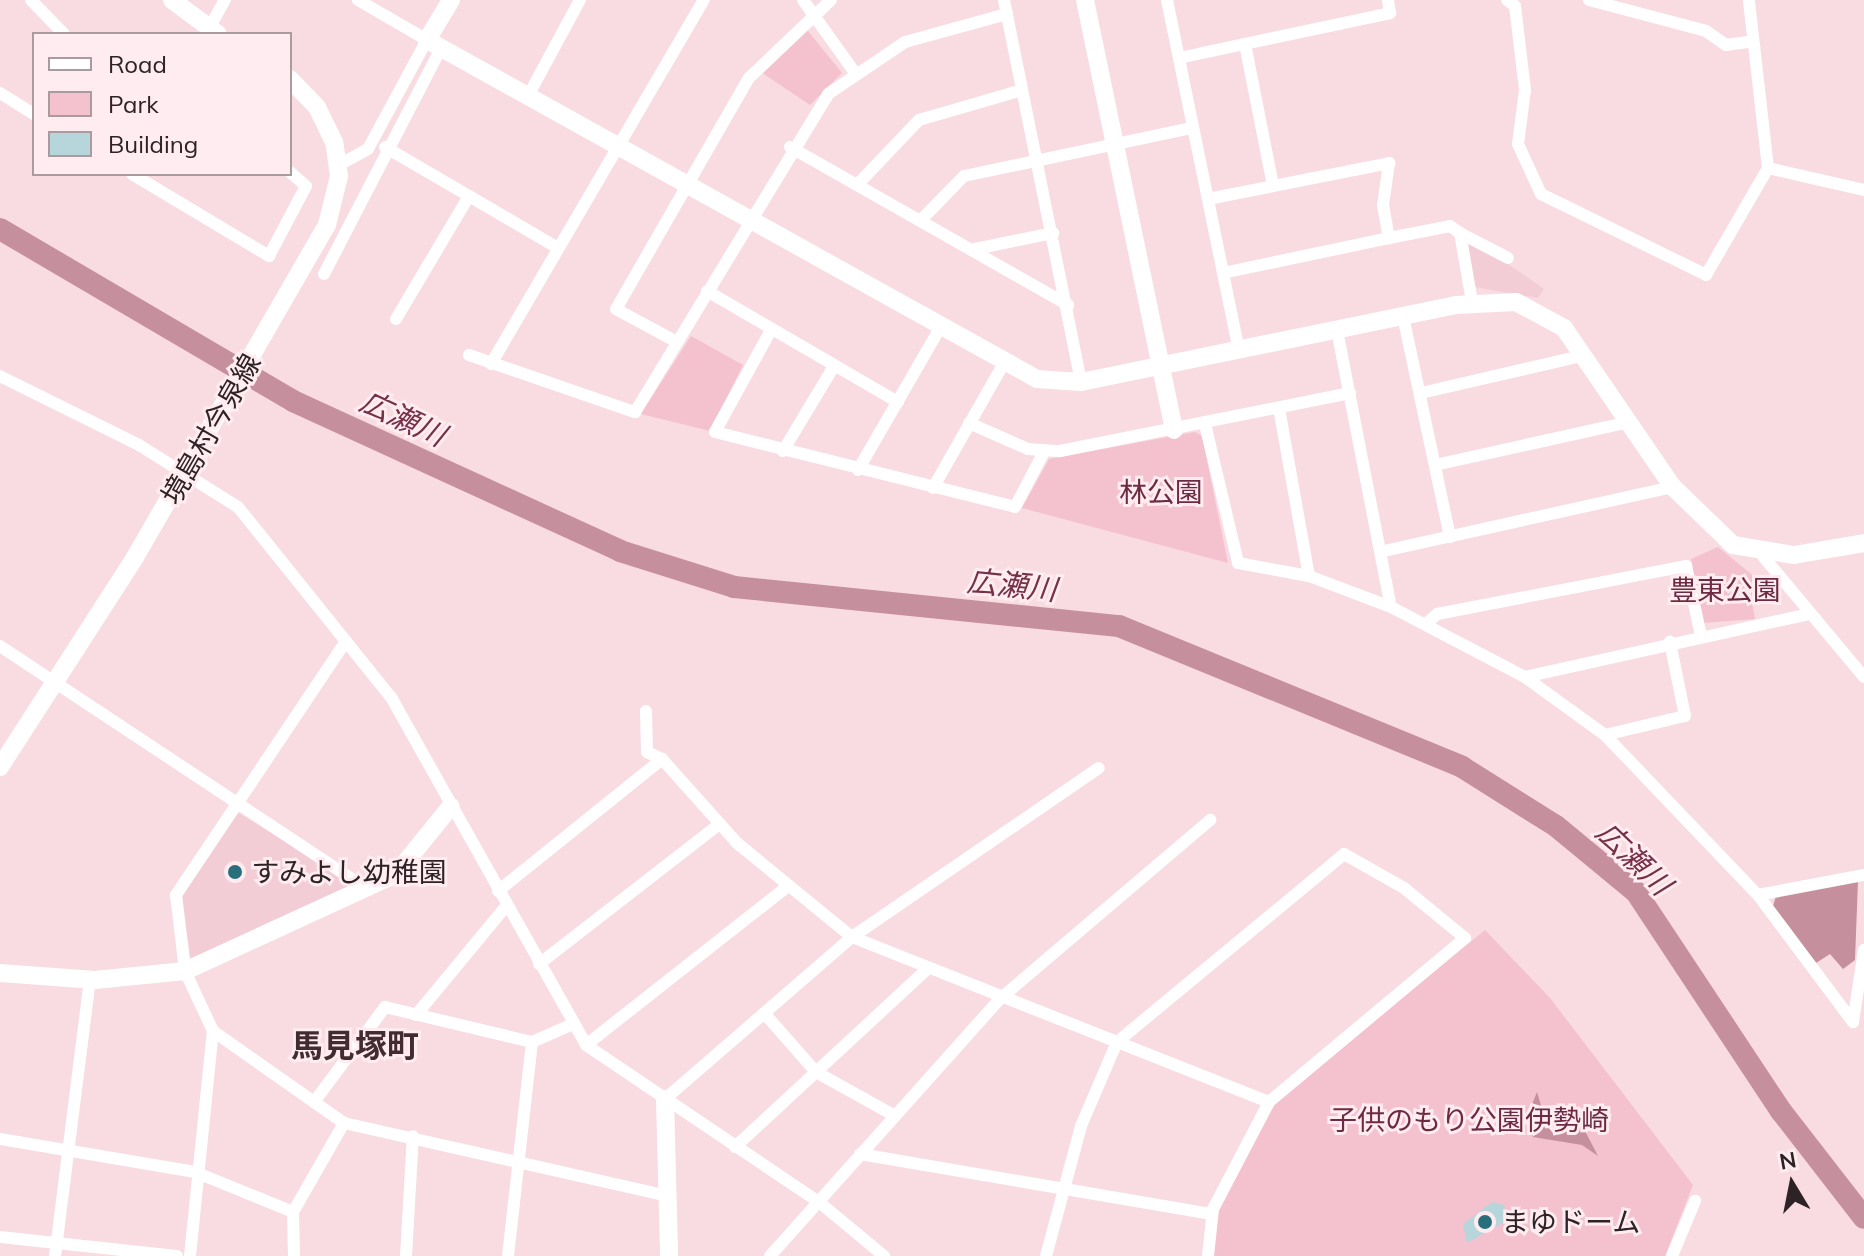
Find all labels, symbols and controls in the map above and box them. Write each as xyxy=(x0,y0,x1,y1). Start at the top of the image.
legend xyxy=(32,32,292,176)
text: Road xyxy=(108,49,167,79)
text: Park xyxy=(108,89,159,119)
text: Building xyxy=(108,129,198,159)
street label: 境島村今泉線 xyxy=(154,348,268,510)
water label: 広瀬川 xyxy=(355,383,451,453)
park label: 林公園 xyxy=(1119,475,1203,509)
water label: 広瀬川 xyxy=(965,562,1059,608)
park label: 豊東公園 xyxy=(1669,573,1781,607)
water label: 広瀬川 xyxy=(1589,814,1679,902)
place label: すみよし幼稚園 xyxy=(251,855,447,889)
marker: すみよし幼稚園 xyxy=(226,863,244,881)
district label: 馬見塚町 xyxy=(291,1026,419,1064)
park label: 子供のもり公園伊勢崎 xyxy=(1329,1103,1609,1137)
north arrow xyxy=(1752,1144,1832,1224)
text: N xyxy=(1777,1145,1798,1176)
place label: まゆドーム xyxy=(1501,1205,1641,1239)
marker: まゆドーム xyxy=(1476,1213,1494,1231)

